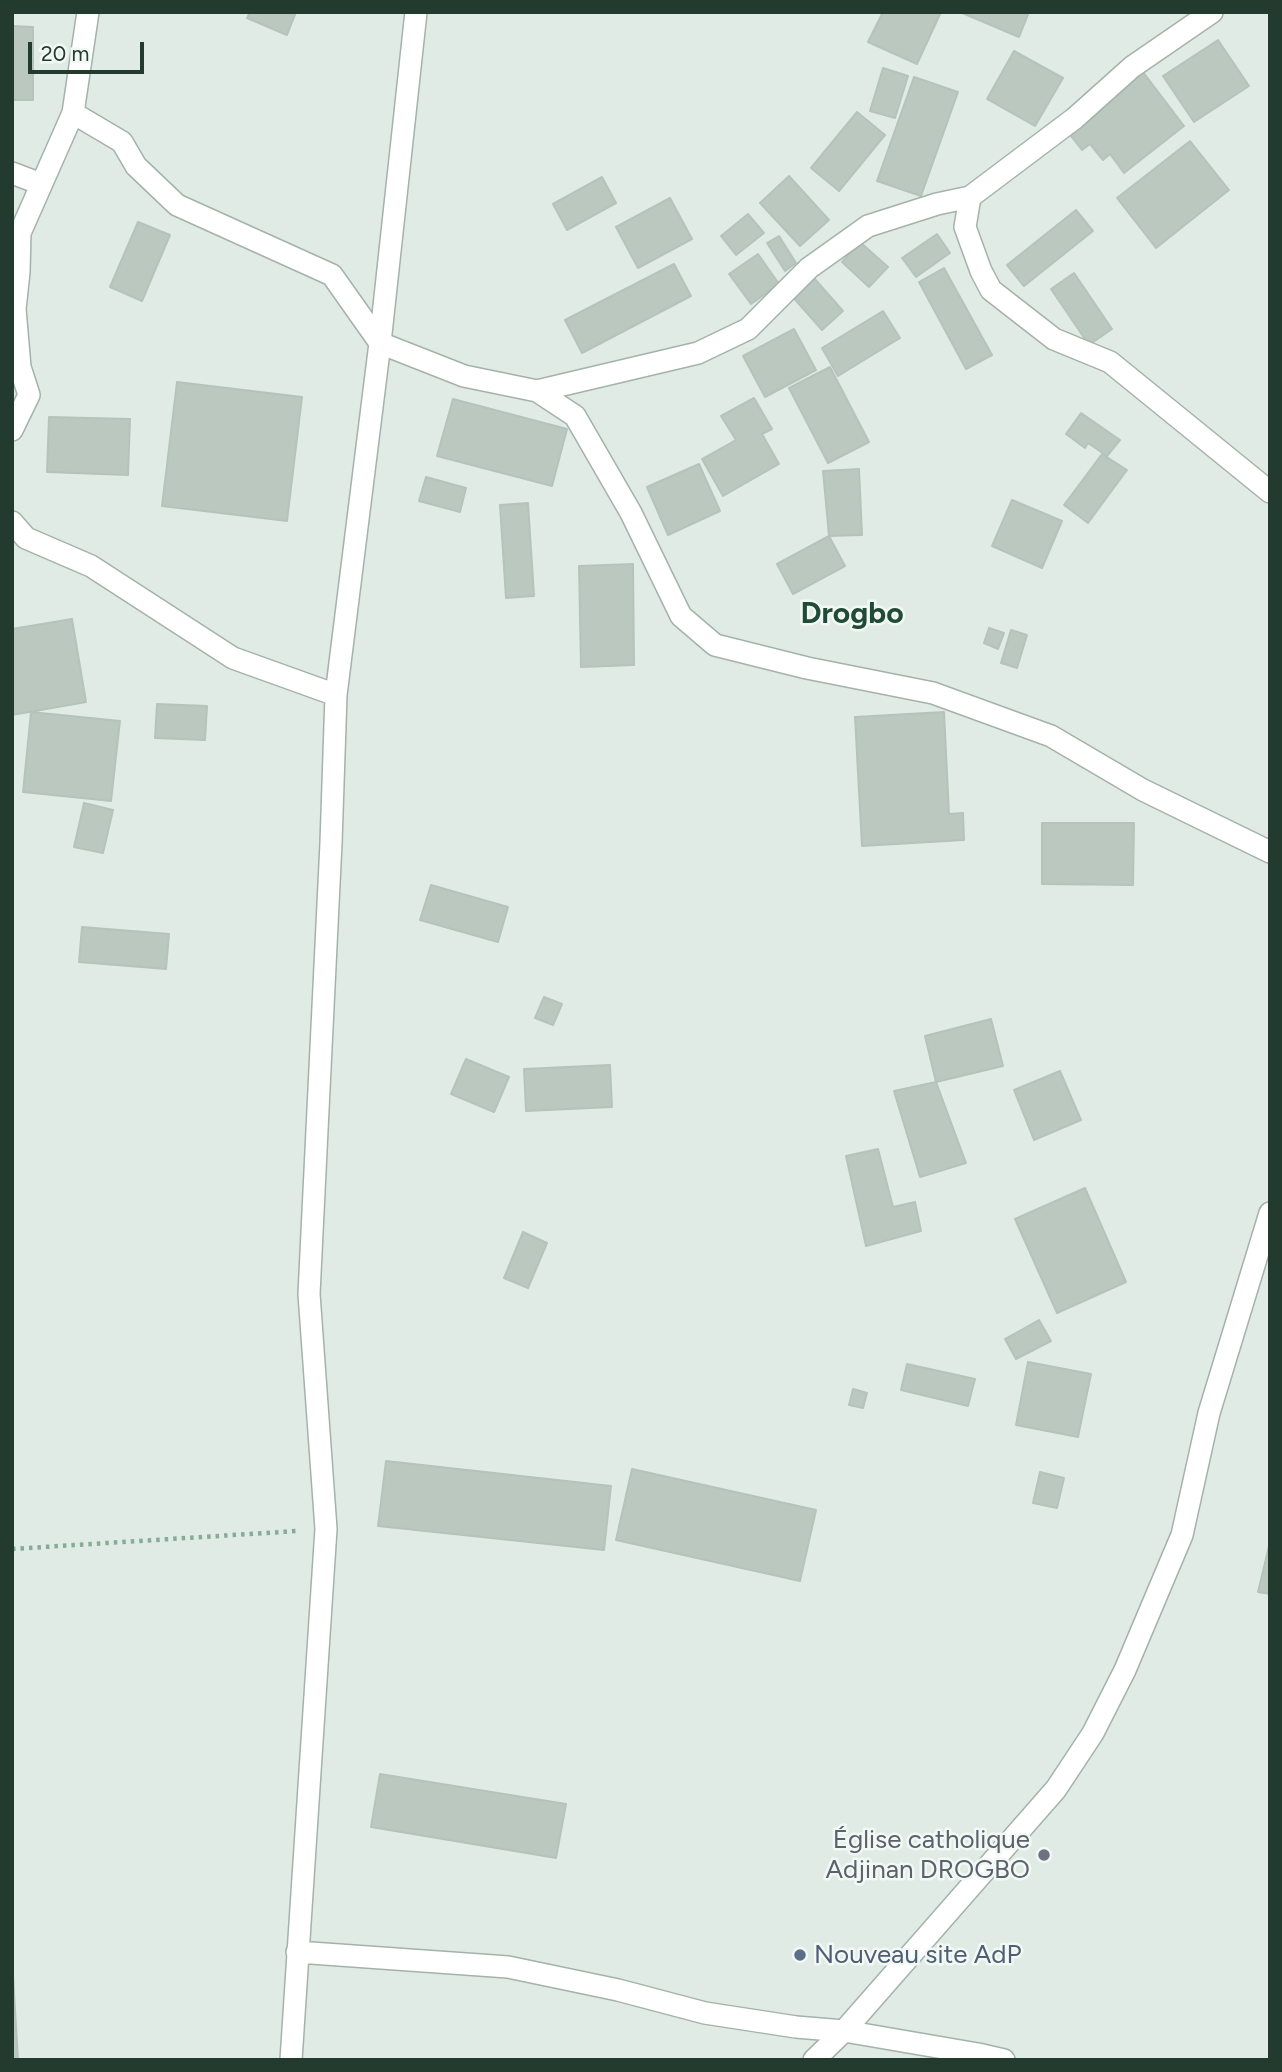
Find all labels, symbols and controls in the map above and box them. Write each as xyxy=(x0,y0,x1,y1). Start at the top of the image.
scale bar xyxy=(32,28,147,72)
text: 20 m xyxy=(41,41,89,66)
district label: Drogbo xyxy=(800,596,904,632)
place label: Église catholique Adjinan DROGBO xyxy=(825,1824,1030,1885)
marker: Église catholique Adjinan DROGBO xyxy=(1036,1847,1052,1863)
place label: Nouveau site AdP xyxy=(814,1939,1022,1971)
marker: Nouveau site AdP xyxy=(792,1947,808,1963)

